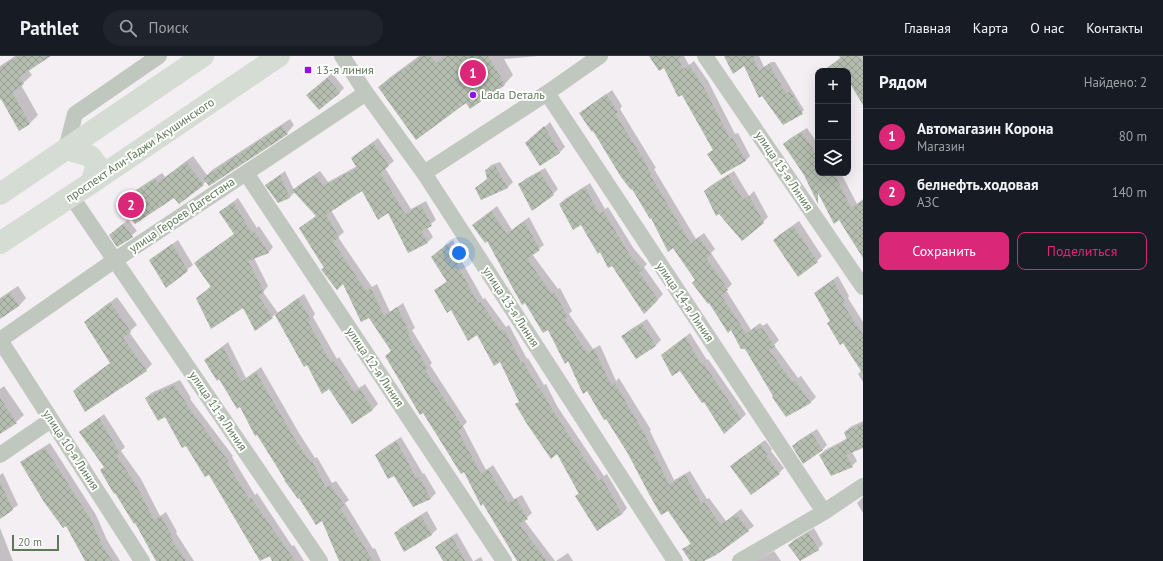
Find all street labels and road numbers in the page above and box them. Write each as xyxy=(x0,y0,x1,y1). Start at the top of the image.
street label: проспект Али-Гаджи Акушинского xyxy=(63,94,217,205)
street label: улица 15-я Линия xyxy=(752,128,817,213)
street label: улица Героев Дагестана xyxy=(126,174,237,256)
street label: улица 14-я Линия xyxy=(653,259,718,344)
street label: улица 13-я Линия xyxy=(480,264,543,350)
street label: улица 12-я Линия xyxy=(343,324,408,409)
street label: улица 11-я Линия xyxy=(186,368,251,453)
street label: улица 10-я Линия xyxy=(40,407,103,493)

